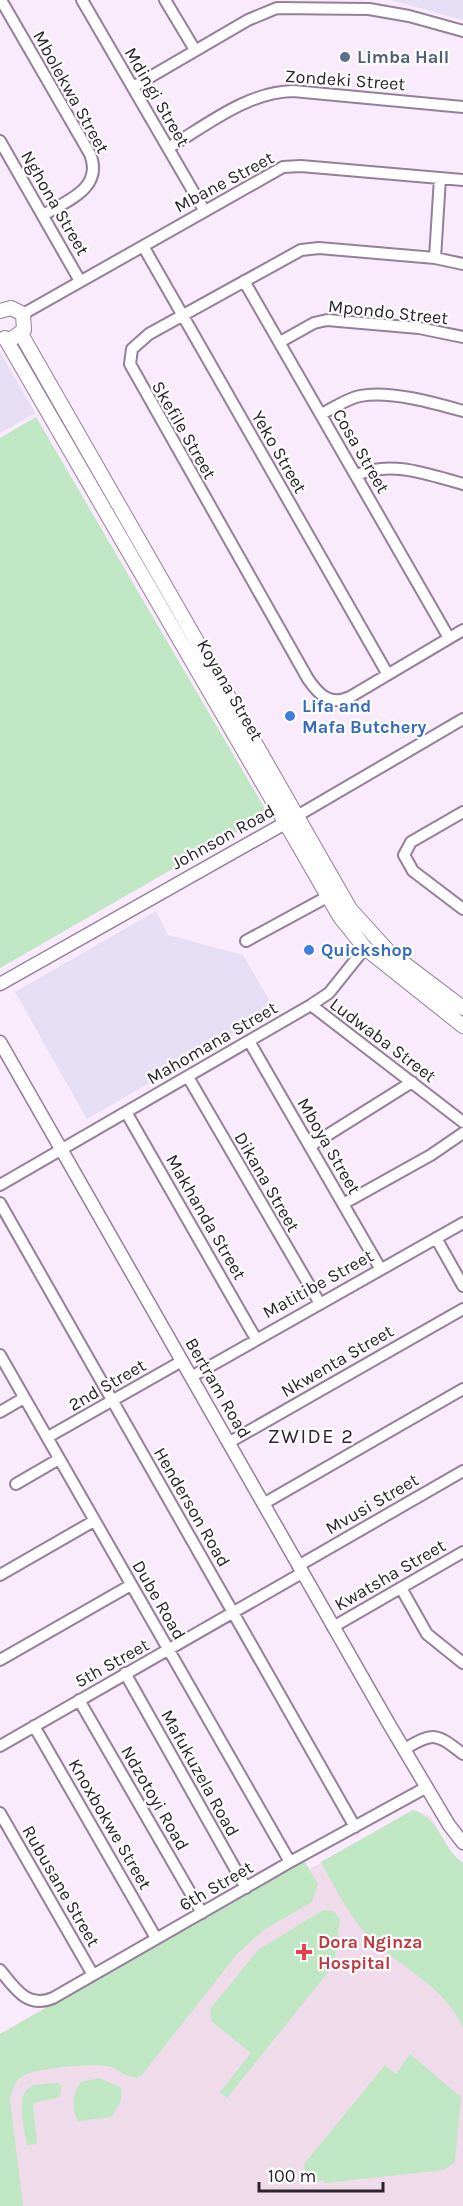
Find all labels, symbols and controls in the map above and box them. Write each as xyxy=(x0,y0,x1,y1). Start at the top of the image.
street label: Mbolekwa Street xyxy=(28,27,114,157)
street label: Mdingi Street xyxy=(120,43,194,151)
place label: Limba Hall xyxy=(357,46,449,68)
marker: Limba Hall xyxy=(338,50,352,64)
street label: Zondeki Street xyxy=(284,65,406,95)
street label: Mbane Street xyxy=(170,146,278,217)
street label: Nghona Street xyxy=(16,147,94,260)
street label: Mpondo Street xyxy=(327,295,449,329)
street label: Skefile Street xyxy=(147,377,221,483)
street label: Cosa Street xyxy=(328,405,394,497)
street label: Yeko Street xyxy=(247,407,312,497)
street label: Koyana Street xyxy=(192,635,268,745)
place label: Lifa and Mafa Butchery xyxy=(302,695,426,738)
marker: Lifa and Mafa Butchery xyxy=(283,709,297,723)
street label: Johnson Road xyxy=(168,800,278,874)
place label: Quickshop xyxy=(321,939,413,961)
marker: Quickshop xyxy=(302,943,316,957)
street label: Ludwaba Street xyxy=(326,993,441,1087)
street label: Mahomana Street xyxy=(143,997,281,1089)
street label: Mboya Street xyxy=(293,1094,366,1198)
street label: Dikana Street xyxy=(230,1128,305,1236)
street label: Makhanda Street xyxy=(161,1150,251,1284)
street label: Matitibe Street xyxy=(259,1244,377,1323)
street label: Nkwenta Street xyxy=(277,1320,397,1402)
street label: Bertram Road xyxy=(180,1334,256,1442)
street label: 2nd Street xyxy=(64,1354,150,1416)
district label: ZWIDE 2 xyxy=(268,1425,354,1448)
street label: Henderson Road xyxy=(149,1443,235,1571)
street label: Mvusi Street xyxy=(322,1468,423,1539)
street label: Kwatsha Street xyxy=(331,1534,450,1616)
street label: Dube Road xyxy=(127,1556,191,1644)
street label: 5th Street xyxy=(71,1634,153,1692)
street label: Mafukuzela Road xyxy=(156,1706,244,1840)
street label: Ndzotoyi Road xyxy=(116,1742,194,1854)
street label: Knoxbokwe Street xyxy=(64,1755,157,1894)
street label: Rubusane Street xyxy=(17,1821,105,1951)
street label: 6th Street xyxy=(175,1856,257,1916)
place label: Dora Nginza Hospital xyxy=(318,1931,423,1974)
marker: Dora Nginza Hospital xyxy=(295,1943,313,1961)
scale bar xyxy=(259,2155,384,2193)
text: 100 m xyxy=(268,2165,316,2187)

